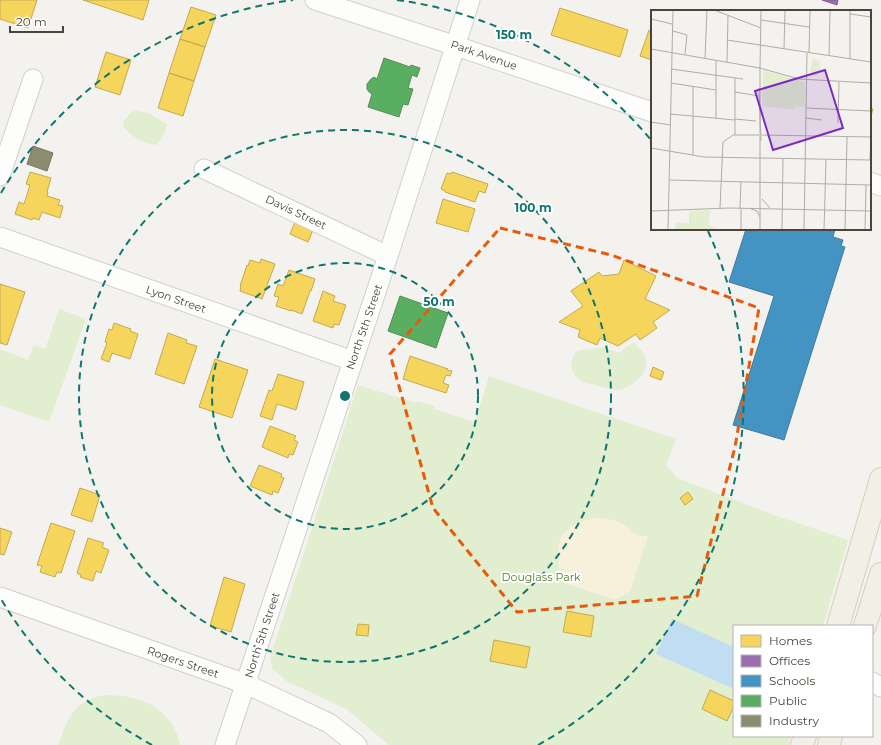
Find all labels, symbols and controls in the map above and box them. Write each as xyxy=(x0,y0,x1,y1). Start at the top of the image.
scale bar xyxy=(10,8,63,34)
inset map xyxy=(651,10,871,230)
text: 20 m xyxy=(16,14,47,29)
text: 150 m xyxy=(496,27,532,42)
street label: Park Avenue xyxy=(449,37,519,73)
street label: Davis Street xyxy=(263,192,329,232)
text: 100 m xyxy=(515,200,551,215)
street label: Lyon Street xyxy=(144,282,208,316)
street label: North 5th Street xyxy=(343,282,385,372)
text: 50 m xyxy=(423,294,455,309)
centre of rings xyxy=(338,389,352,403)
park label: Douglass Park xyxy=(501,570,581,584)
street label: North 5th Street xyxy=(242,590,283,680)
legend xyxy=(733,625,873,737)
text: Homes xyxy=(769,633,812,648)
street label: Rogers Street xyxy=(145,643,221,681)
text: Offices xyxy=(769,653,810,668)
text: Schools xyxy=(769,673,815,688)
text: Public xyxy=(769,693,807,708)
text: Industry xyxy=(769,713,819,728)

